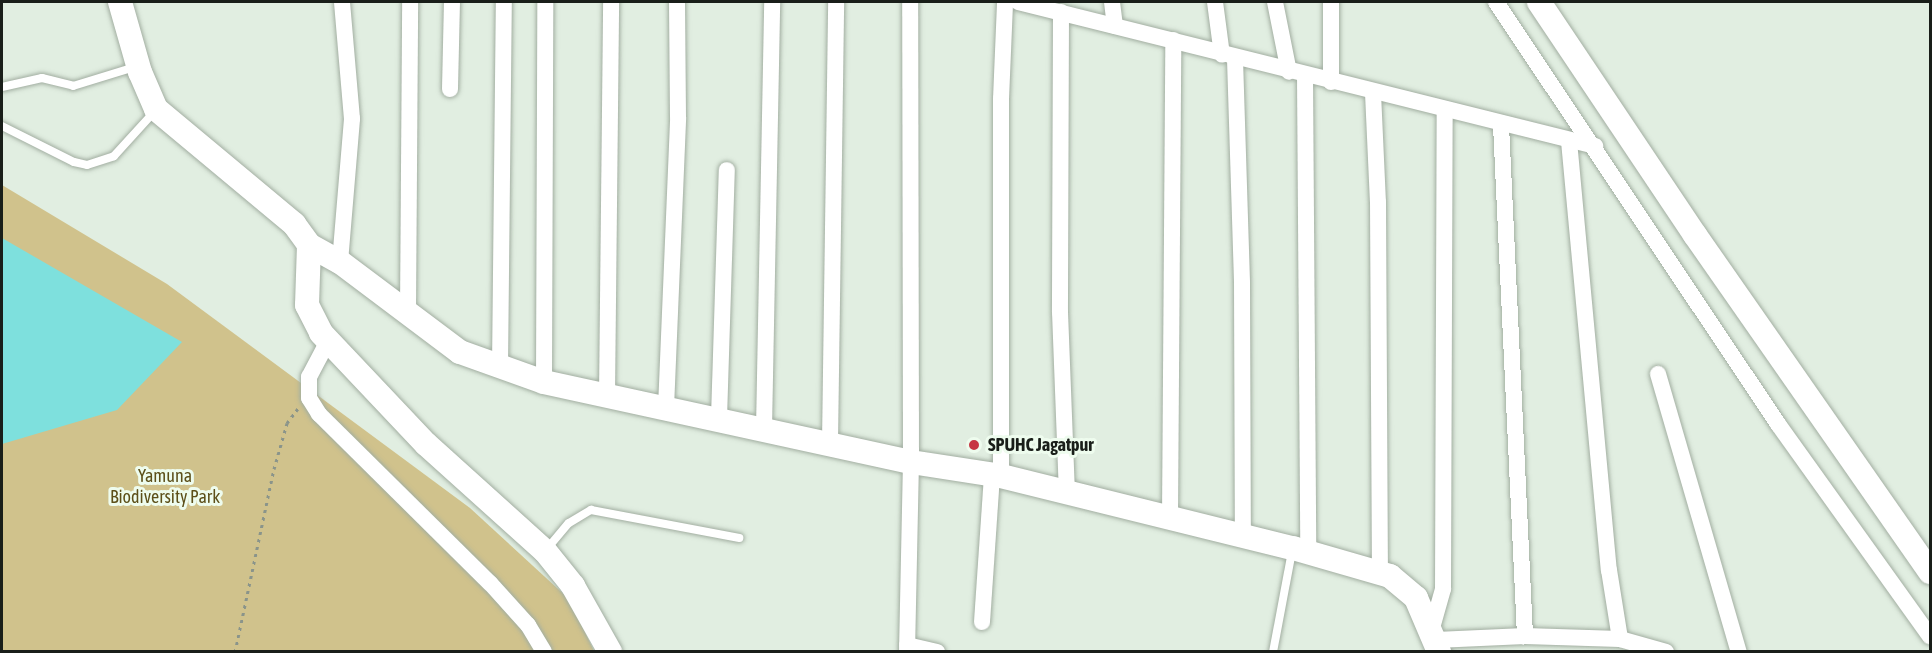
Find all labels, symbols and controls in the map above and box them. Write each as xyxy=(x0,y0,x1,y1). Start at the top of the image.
place label: SPUHC Jagatpur xyxy=(988,434,1094,456)
marker: SPUHC Jagatpur xyxy=(965,436,983,454)
park label: Yamuna Biodiversity Park xyxy=(110,466,220,508)

